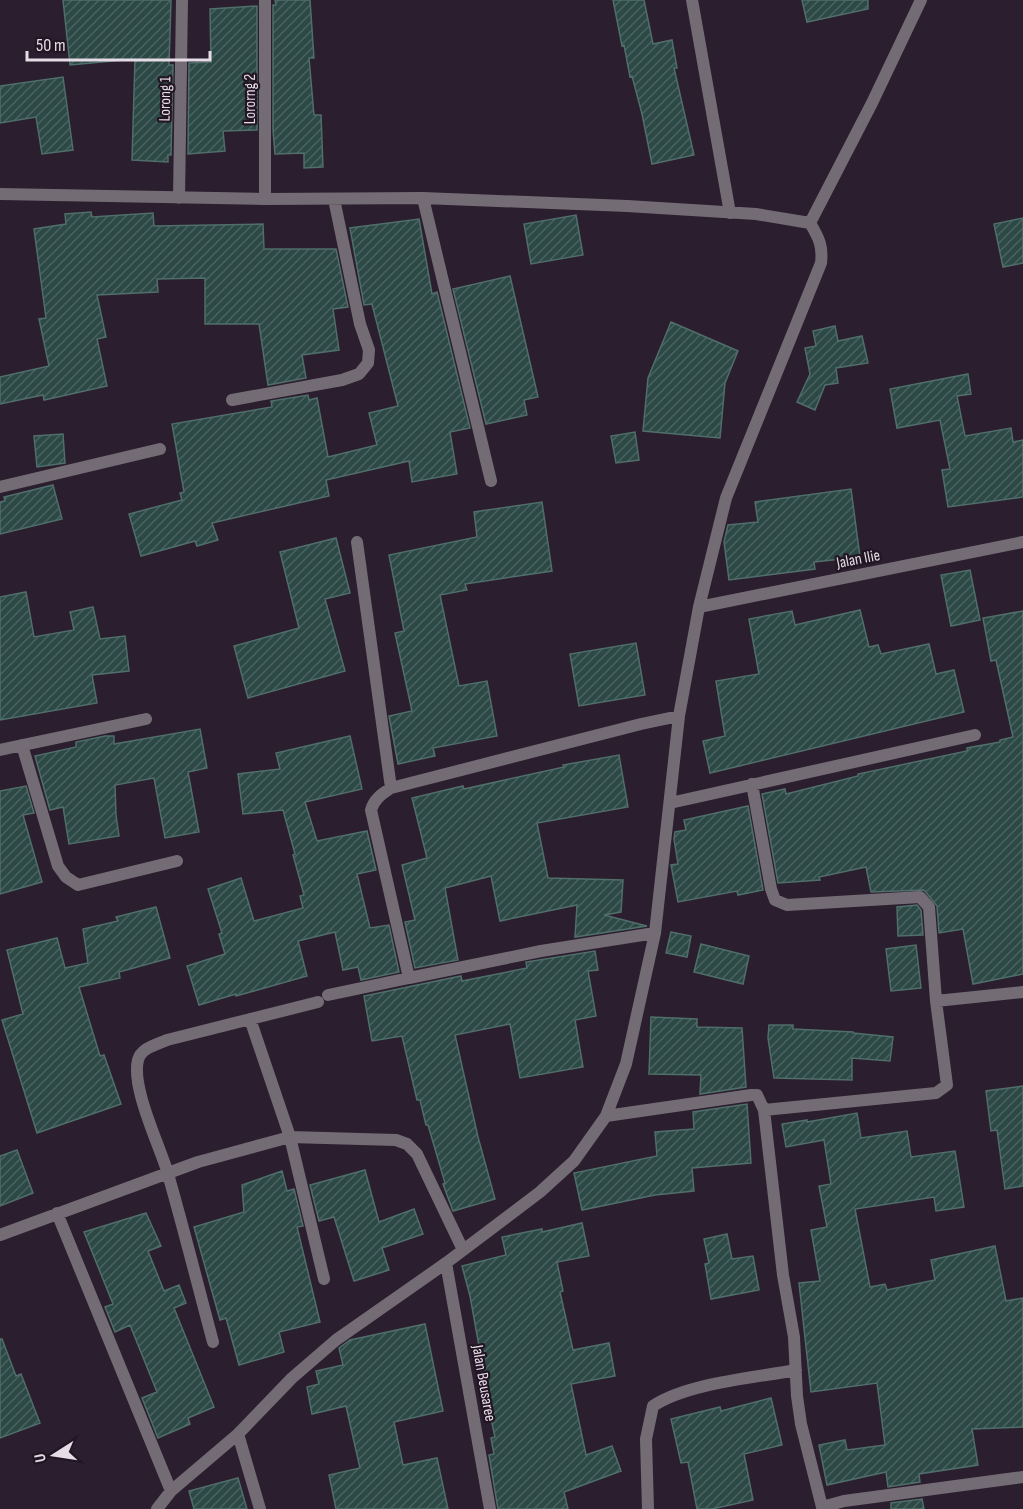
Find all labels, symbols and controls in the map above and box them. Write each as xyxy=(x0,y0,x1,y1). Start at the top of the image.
scale bar xyxy=(27,24,210,62)
text: 50 m xyxy=(36,35,66,56)
street label: Lororng 2 xyxy=(241,74,260,124)
street label: Lorong 1 xyxy=(156,76,175,122)
street label: Jalan Ilie xyxy=(834,546,882,573)
street label: Jalan Beusaree xyxy=(467,1343,500,1423)
north arrow xyxy=(24,1425,84,1485)
text: U xyxy=(31,1452,51,1464)

